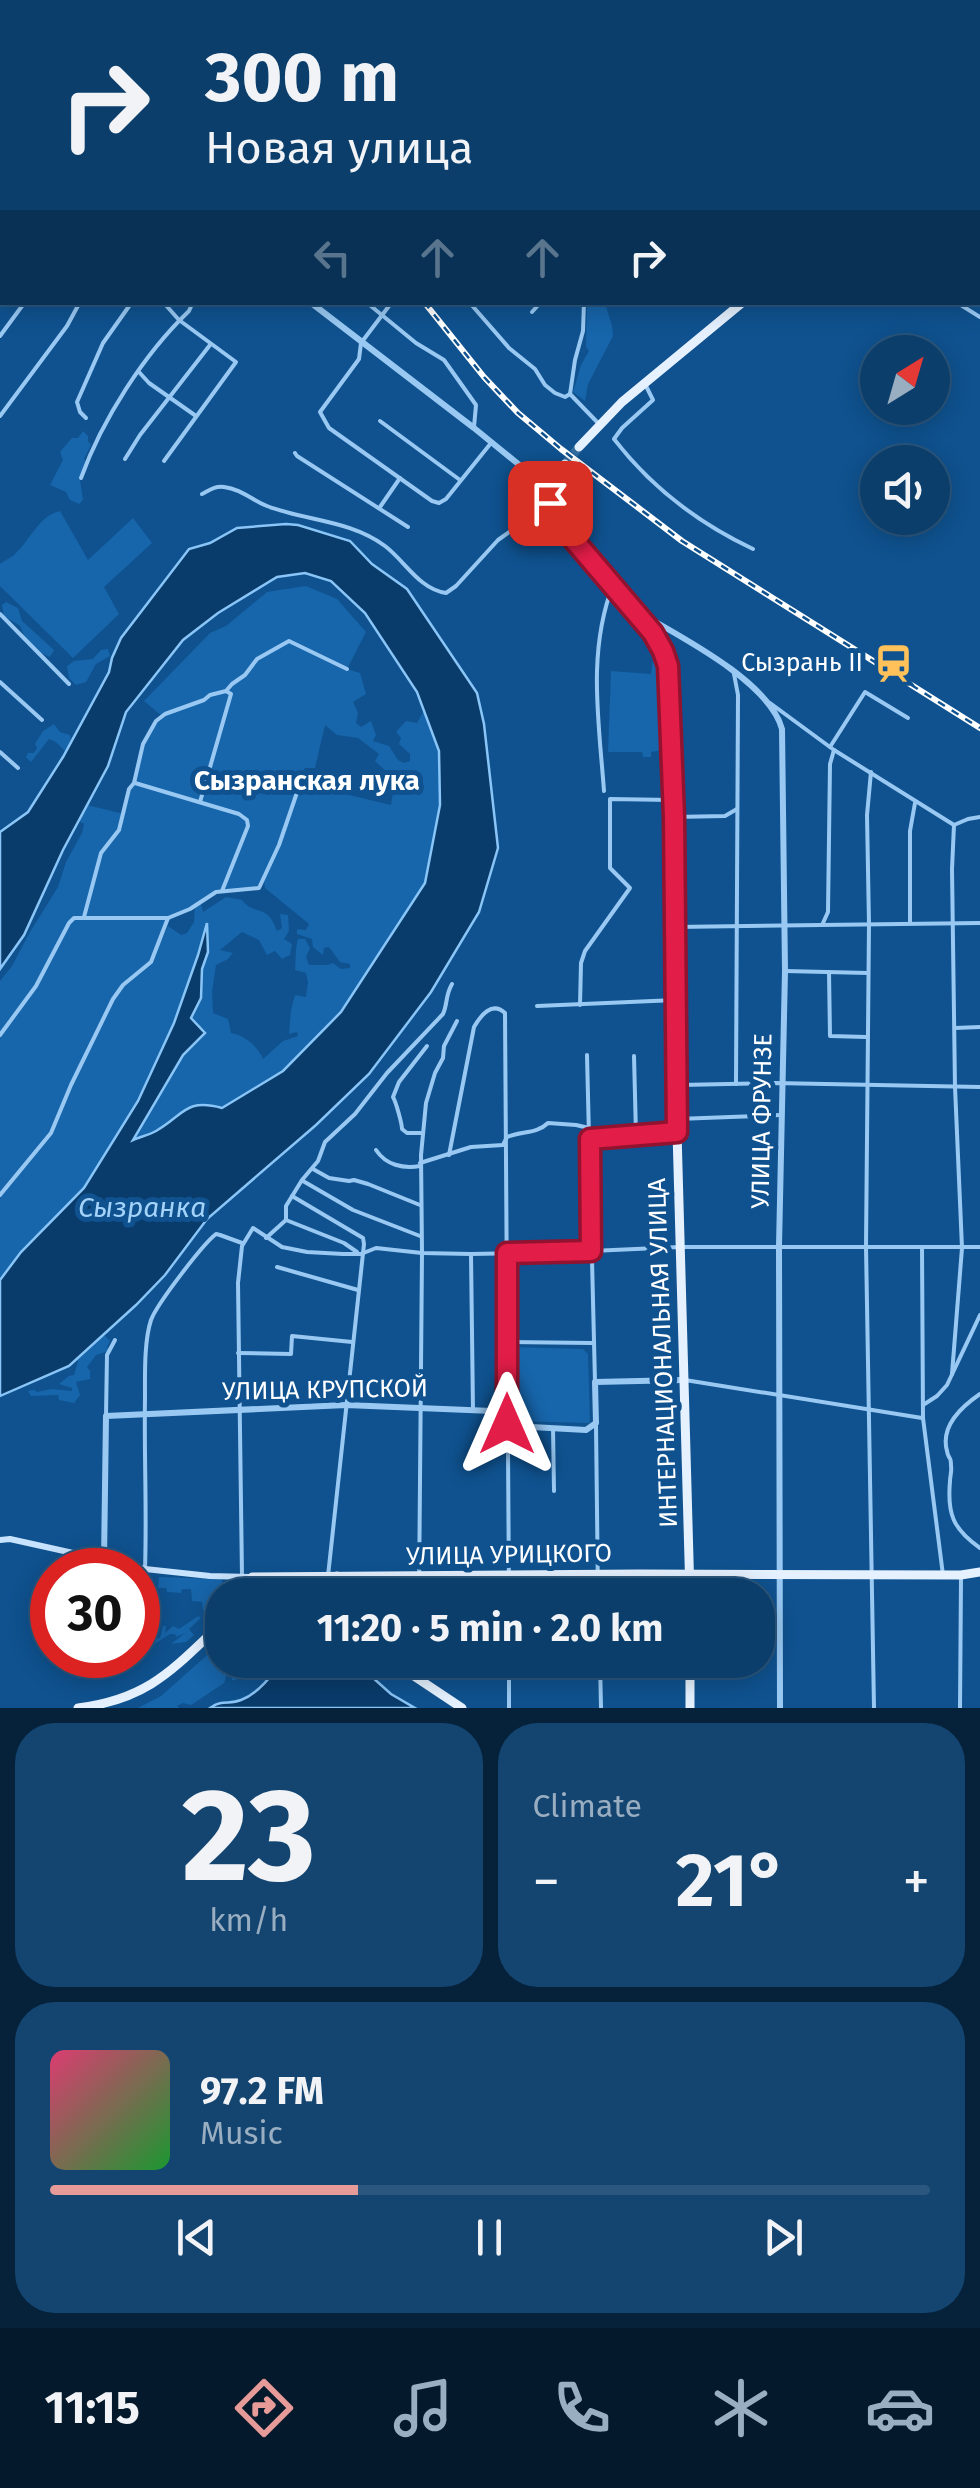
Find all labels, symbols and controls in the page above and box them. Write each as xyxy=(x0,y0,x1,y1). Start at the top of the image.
text: 300 m xyxy=(205,36,399,120)
icon: right xyxy=(40,40,170,170)
text: Новая улица xyxy=(205,121,473,175)
icon: left xyxy=(305,230,360,285)
icon: ahead xyxy=(410,230,465,285)
icon: ahead xyxy=(515,230,570,285)
icon: right xyxy=(620,230,675,285)
north arrow xyxy=(860,335,950,425)
map controls xyxy=(860,335,950,535)
button: sound xyxy=(860,445,950,535)
pin xyxy=(508,461,593,546)
icon: arrive xyxy=(523,476,578,531)
station icon: Сызрань II xyxy=(872,642,914,684)
place label: Сызрань II xyxy=(741,648,863,678)
district label: Сызранская лука xyxy=(194,764,420,797)
street label: УЛИЦА ФРУНЗЕ xyxy=(745,1033,779,1209)
street label: ИНТЕРНАЦИОНАЛЬНАЯ УЛИЦА xyxy=(642,1177,684,1528)
water label: Сызранка xyxy=(78,1191,206,1224)
street label: УЛИЦА КРУПСКОЙ xyxy=(222,1372,428,1407)
position arrow xyxy=(455,1372,559,1476)
street label: УЛИЦА УРИЦКОГО xyxy=(406,1538,612,1572)
speed limit sign: 30 xyxy=(30,1548,160,1678)
text: 11:20 · 5 min · 2.0 km xyxy=(317,1605,663,1651)
text: 23 xyxy=(182,1758,316,1914)
text: Climate xyxy=(533,1787,642,1825)
text: 21° xyxy=(676,1836,787,1926)
text: − xyxy=(533,1849,560,1915)
text: + xyxy=(903,1849,930,1915)
text: km/h xyxy=(209,1901,288,1939)
text: 97.2 FM xyxy=(200,2068,324,2114)
text: Music xyxy=(200,2114,283,2152)
icon: previous xyxy=(169,2210,224,2265)
icon: pause xyxy=(462,2210,517,2265)
icon: next xyxy=(756,2210,811,2265)
icon: directions xyxy=(229,2373,299,2443)
icon: music xyxy=(388,2373,458,2443)
icon: phone xyxy=(547,2373,617,2443)
icon: climate xyxy=(706,2373,776,2443)
icon: car xyxy=(865,2373,935,2443)
text: 11:15 xyxy=(45,2381,140,2435)

